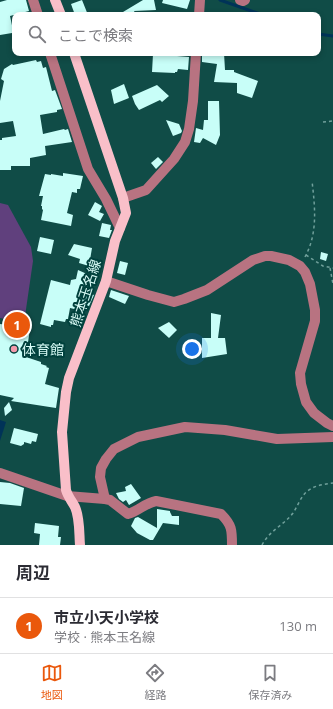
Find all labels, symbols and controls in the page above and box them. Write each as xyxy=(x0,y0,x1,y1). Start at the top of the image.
search box xyxy=(12,12,321,56)
icon: search xyxy=(26,23,48,45)
text: ここで検索 xyxy=(58,25,133,45)
street label: 熊本玉名線 xyxy=(65,257,105,329)
pin: 1 xyxy=(4,310,30,340)
your location xyxy=(182,339,202,359)
place label: 体育館 xyxy=(22,340,64,359)
marker: 体育館 xyxy=(9,344,19,354)
text: 周辺 xyxy=(16,561,50,584)
text: 市立小天小学校 xyxy=(54,607,159,627)
text: 1 xyxy=(25,617,33,635)
text: 130 m xyxy=(279,617,317,635)
text: 学校 · 熊本玉名線 xyxy=(54,628,155,646)
tab: 地図 xyxy=(41,662,63,702)
tab: 経路 xyxy=(144,662,166,702)
tab: 保存済み xyxy=(248,662,292,702)

